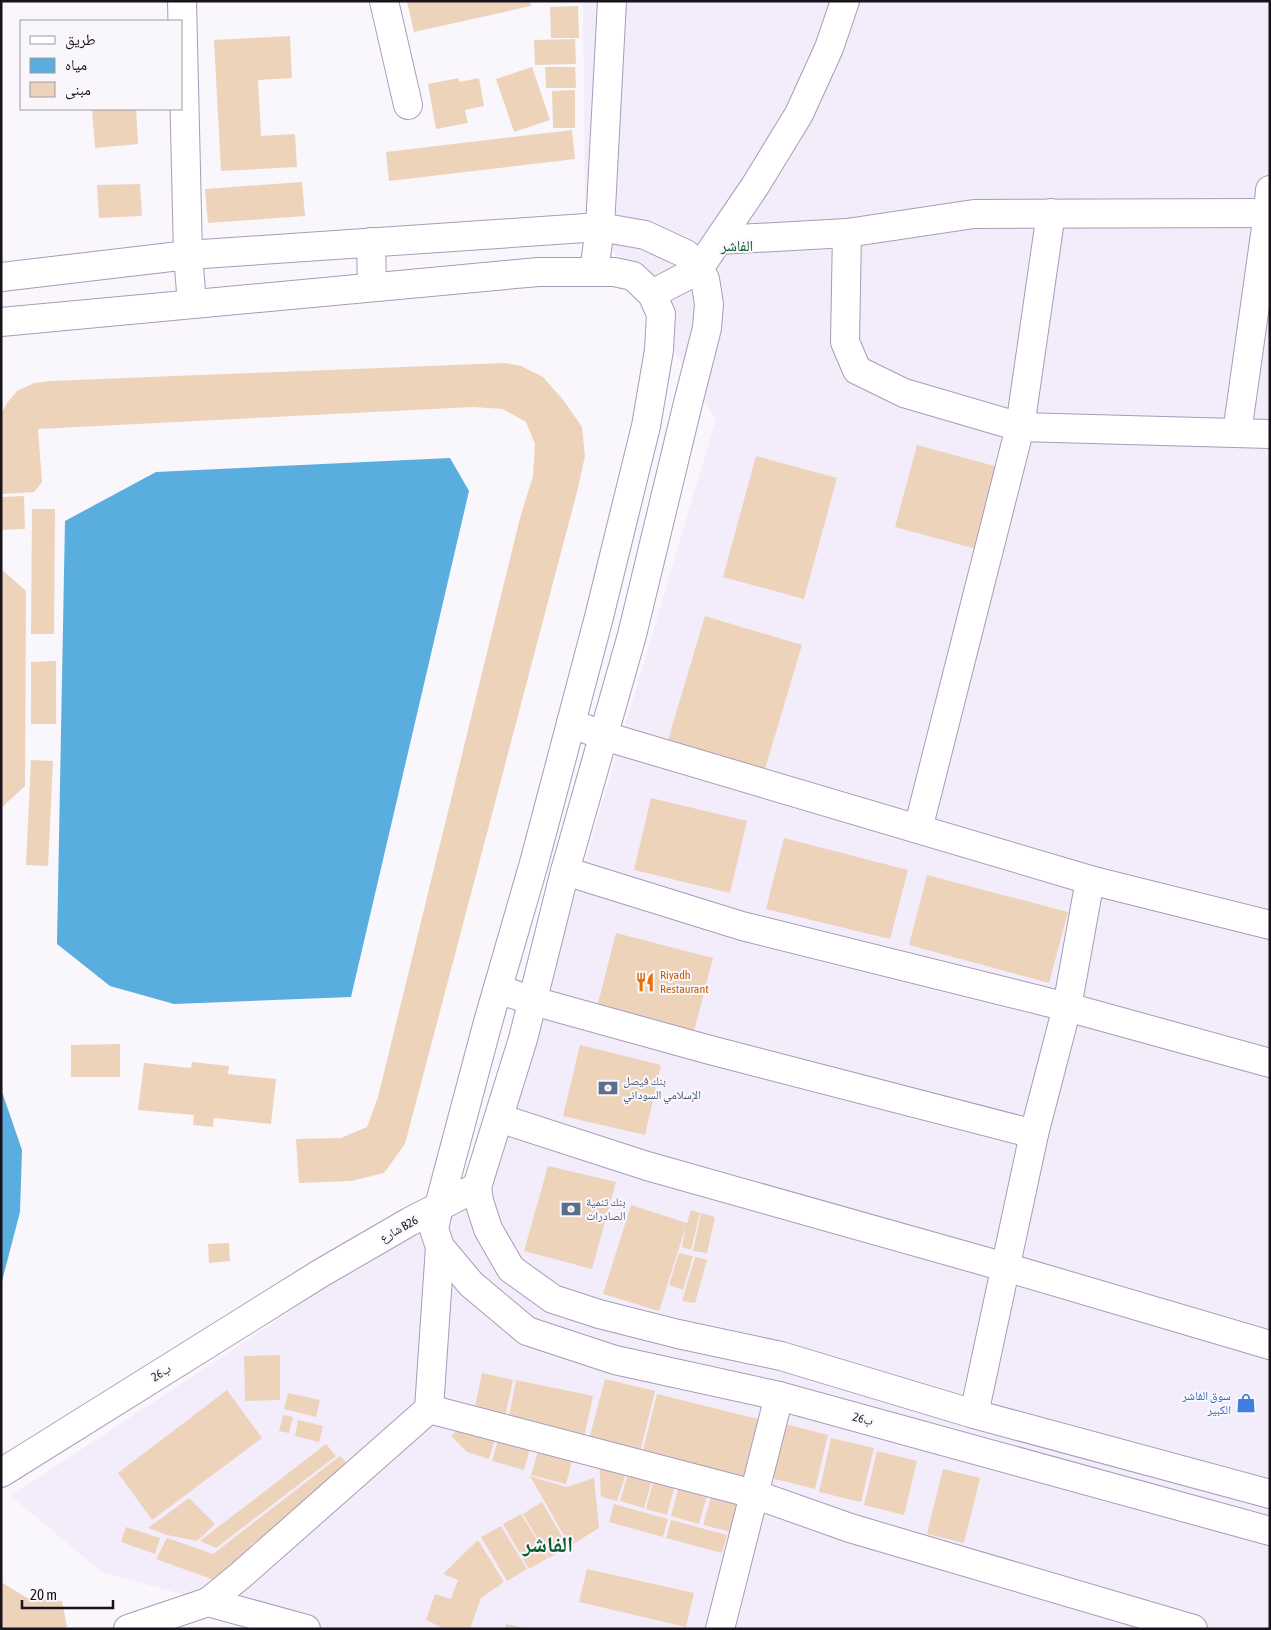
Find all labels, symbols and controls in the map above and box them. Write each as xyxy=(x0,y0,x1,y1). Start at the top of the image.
legend xyxy=(20,20,182,110)
text: طريق xyxy=(65,31,96,50)
text: مياه xyxy=(65,56,87,73)
text: مبنى xyxy=(65,81,91,100)
district label: الفاشر xyxy=(720,237,753,255)
place label: Riyadh Restaurant xyxy=(660,968,709,996)
restaurant icon: Riyadh Restaurant xyxy=(634,971,656,993)
place label: بنك فيصل الإسلامي السوداني xyxy=(623,1074,701,1105)
bank icon: بنك فيصل الإسلامي السوداني xyxy=(597,1077,619,1099)
place label: بنك تنمية الصادرات xyxy=(586,1195,626,1223)
bank icon: بنك تنمية الصادرات xyxy=(560,1198,582,1220)
street label: شارع B26 xyxy=(377,1213,421,1246)
street label: 26ب xyxy=(149,1362,174,1385)
place label: سوق الفاشر الكبير xyxy=(1181,1389,1231,1417)
shop icon: سوق الفاشر الكبير xyxy=(1235,1392,1257,1414)
street label: 26ب xyxy=(851,1410,875,1429)
district label: الفاشر xyxy=(522,1531,573,1557)
scale bar xyxy=(22,1578,114,1610)
text: 20 m xyxy=(30,1586,57,1603)

